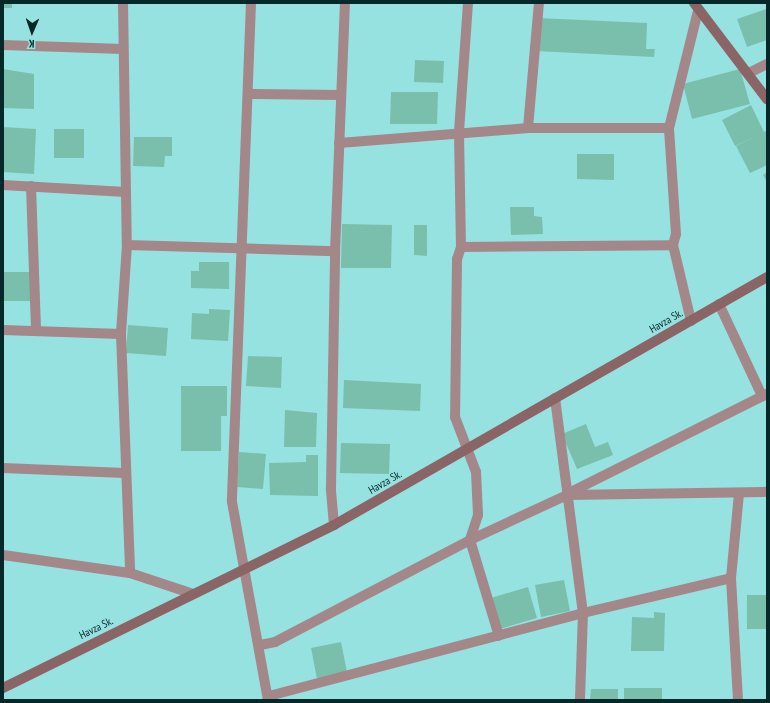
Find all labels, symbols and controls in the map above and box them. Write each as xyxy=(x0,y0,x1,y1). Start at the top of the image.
north arrow xyxy=(12,12,52,52)
text: K xyxy=(28,37,35,51)
street label: Havza Sk. xyxy=(647,306,685,336)
street label: Havza Sk. xyxy=(366,467,404,497)
street label: Havza Sk. xyxy=(77,614,115,642)

